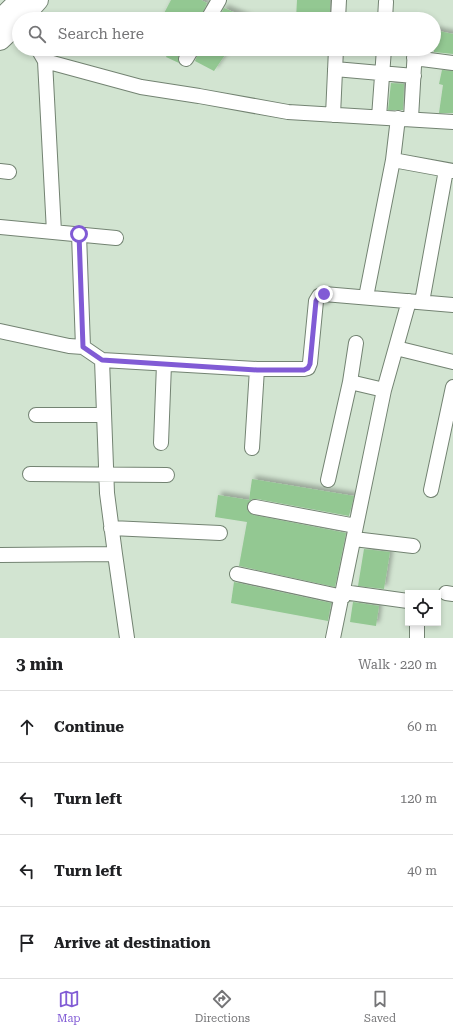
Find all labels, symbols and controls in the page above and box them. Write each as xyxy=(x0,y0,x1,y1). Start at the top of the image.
search box xyxy=(12,12,441,56)
icon: search xyxy=(26,23,48,45)
text: Search here xyxy=(58,25,144,43)
route start xyxy=(70,225,88,243)
route end xyxy=(315,285,333,303)
map controls xyxy=(405,590,441,626)
button: locate xyxy=(405,590,441,626)
text: 3 min xyxy=(16,654,63,674)
text: Walk · 220 m xyxy=(358,657,437,672)
icon: ahead xyxy=(16,716,38,738)
text: Continue xyxy=(54,718,124,736)
text: 60 m xyxy=(407,719,437,734)
icon: left xyxy=(16,788,38,810)
text: Turn left xyxy=(54,790,122,808)
text: 120 m xyxy=(400,791,437,806)
icon: left xyxy=(16,860,38,882)
text: Turn left xyxy=(54,862,122,880)
text: 40 m xyxy=(407,863,437,878)
icon: arrive xyxy=(16,932,38,954)
text: Arrive at destination xyxy=(54,934,210,952)
tab: Map xyxy=(57,988,81,1025)
tab: Directions xyxy=(195,988,250,1025)
tab: Saved xyxy=(364,988,396,1025)

